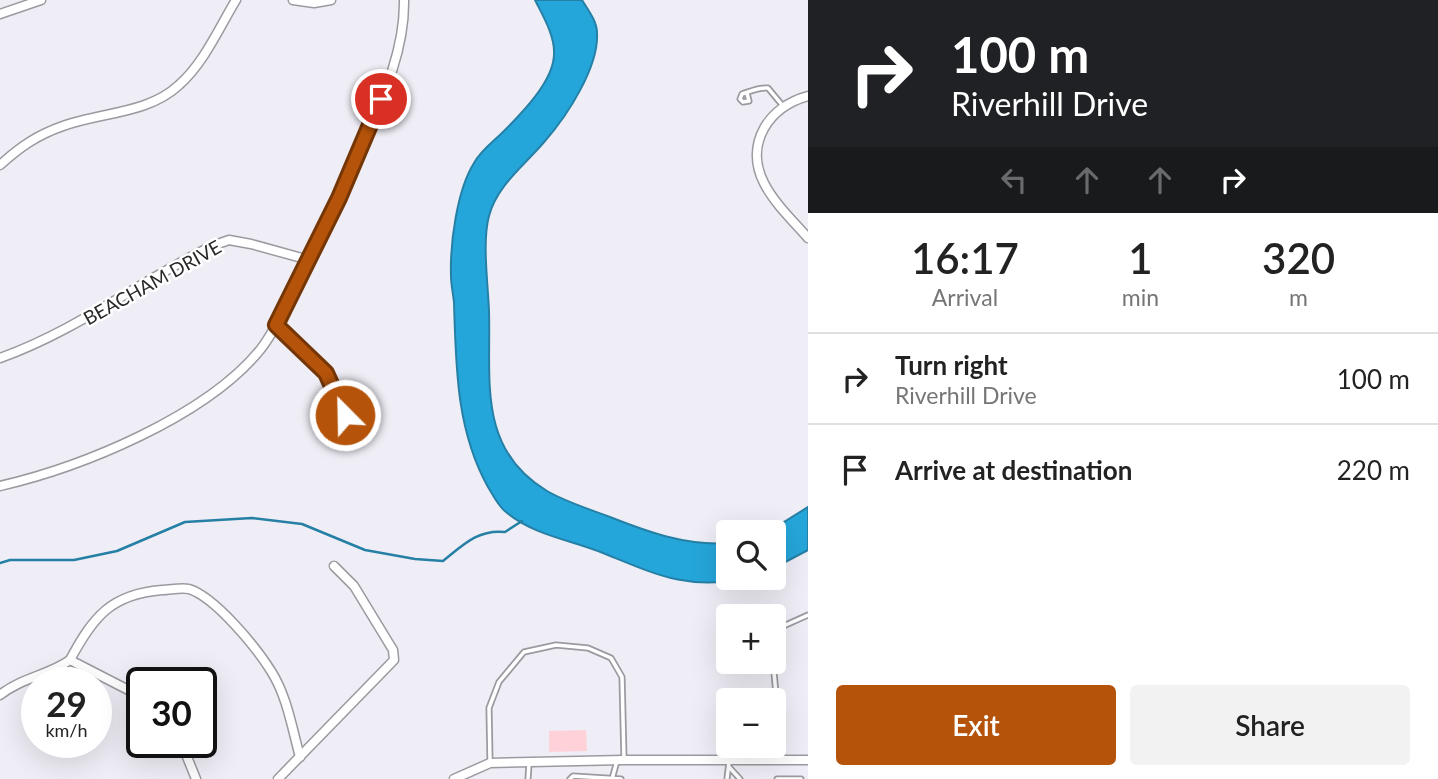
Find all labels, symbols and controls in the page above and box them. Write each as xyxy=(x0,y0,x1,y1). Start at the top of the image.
text: 100 m xyxy=(951,25,1089,83)
icon: right xyxy=(836,28,927,119)
pin xyxy=(351,69,411,129)
icon: arrive xyxy=(362,80,400,118)
text: Riverhill Drive xyxy=(951,84,1148,123)
icon: left xyxy=(995,161,1033,199)
icon: ahead xyxy=(1068,161,1106,199)
icon: ahead xyxy=(1141,161,1179,199)
icon: right xyxy=(1214,161,1252,199)
text: 16:17 xyxy=(911,233,1019,283)
text: 1 xyxy=(1128,233,1153,283)
text: 320 xyxy=(1262,233,1335,283)
street label: BEACHAM DRIVE xyxy=(79,235,225,329)
text: Arrival xyxy=(932,283,998,311)
text: min xyxy=(1122,283,1159,311)
text: m xyxy=(1289,283,1308,311)
text: Turn right xyxy=(895,349,1008,381)
icon: right xyxy=(836,360,874,398)
text: 100 m xyxy=(1337,363,1410,395)
position arrow xyxy=(308,378,382,452)
text: Riverhill Drive xyxy=(895,381,1037,409)
icon: arrive xyxy=(836,451,874,489)
text: Arrive at destination xyxy=(895,454,1132,486)
text: 220 m xyxy=(1337,454,1410,486)
map controls xyxy=(716,520,786,758)
button: search xyxy=(716,520,786,590)
button: + xyxy=(716,604,786,674)
speed limit sign: 30 xyxy=(126,667,217,758)
text: 29 xyxy=(46,682,87,724)
button: Exit xyxy=(836,685,1116,765)
button: Share xyxy=(1130,685,1410,765)
button: − xyxy=(716,688,786,758)
text: km/h xyxy=(45,719,88,741)

